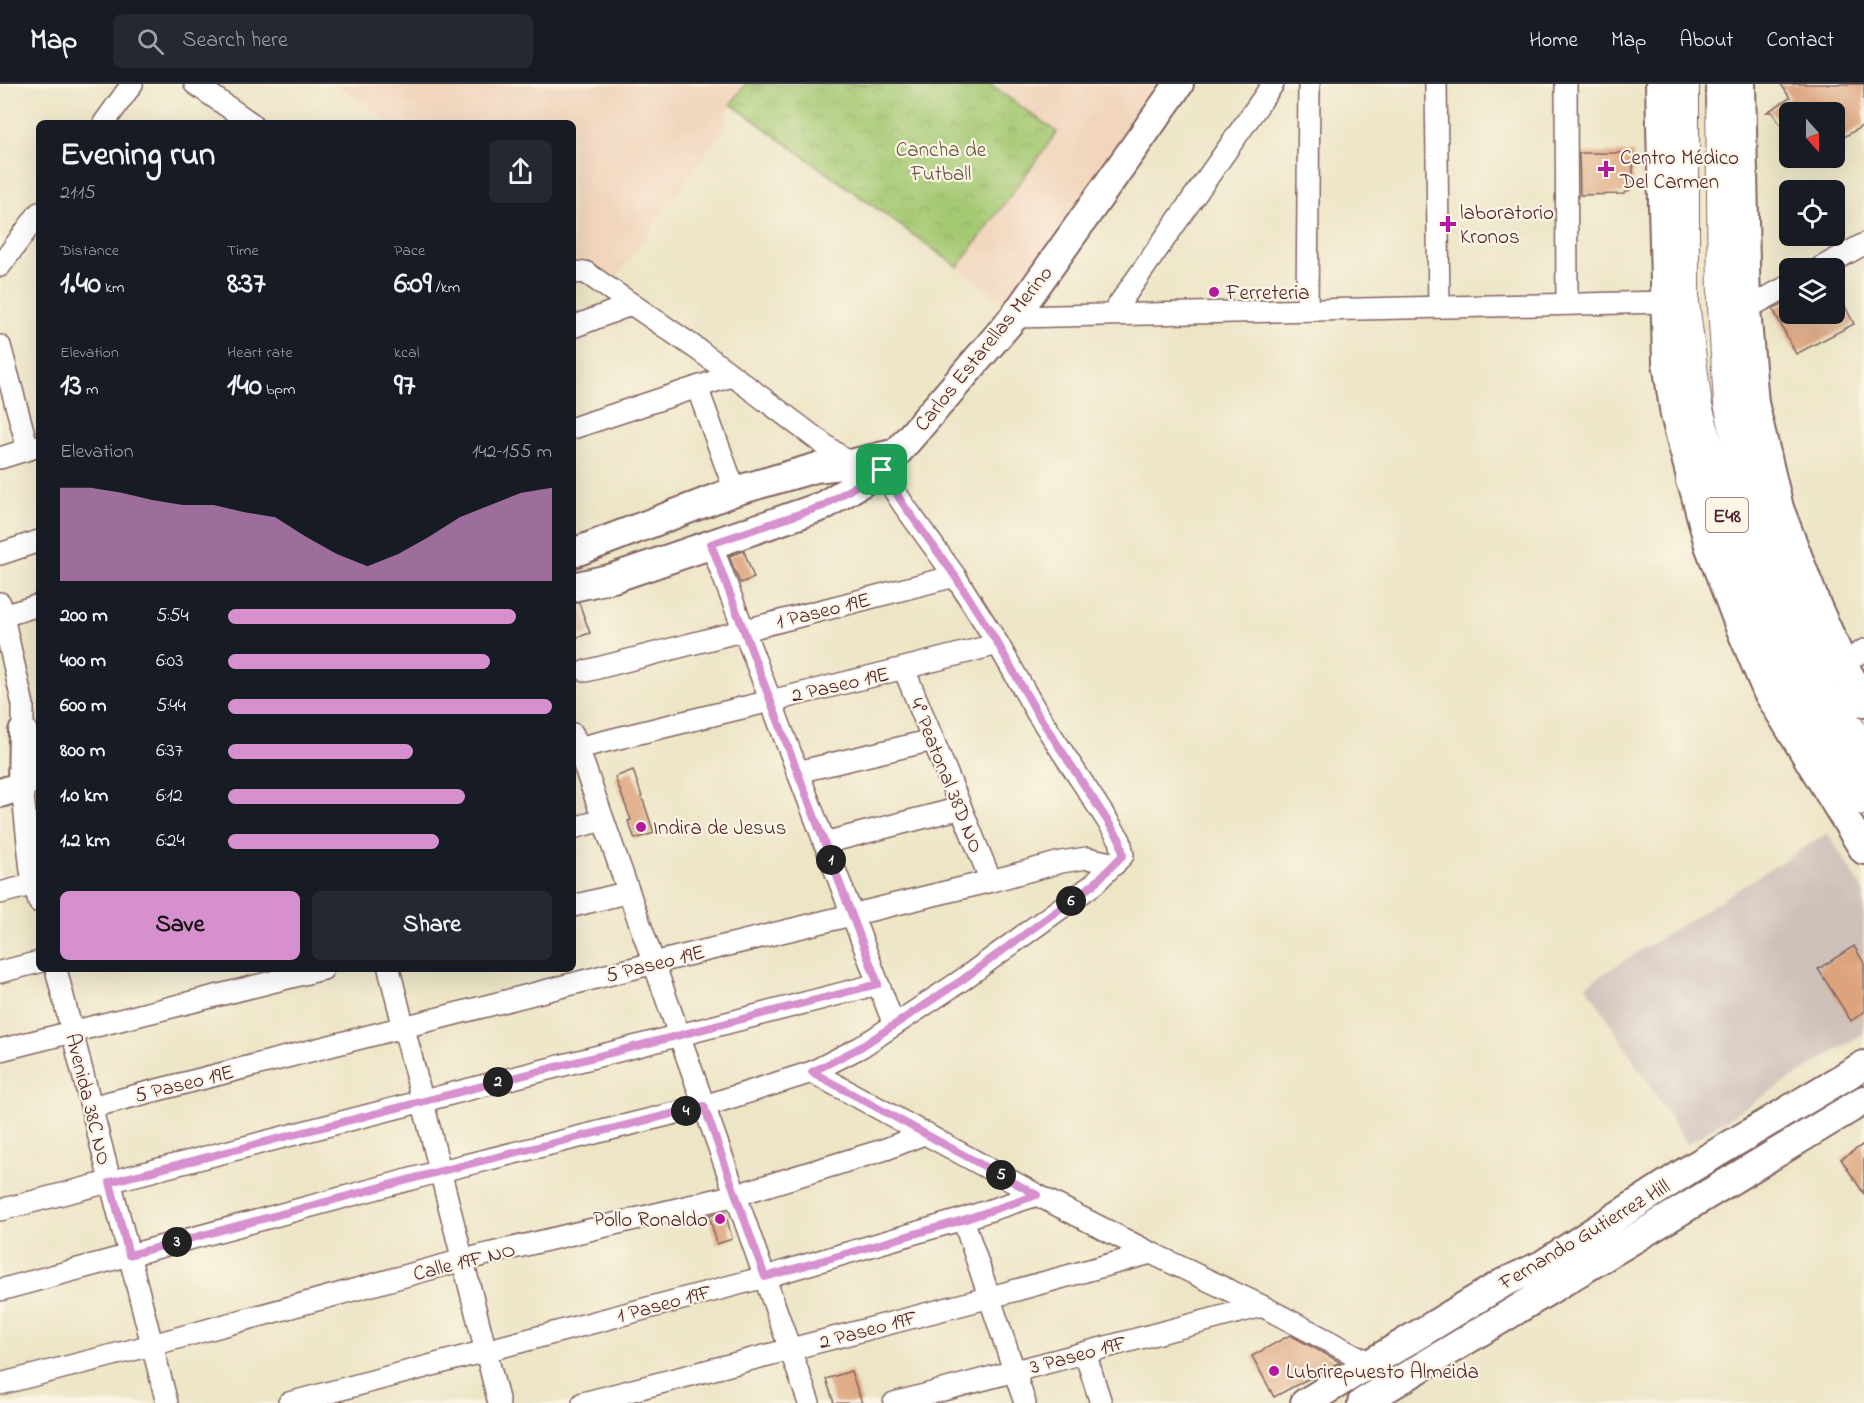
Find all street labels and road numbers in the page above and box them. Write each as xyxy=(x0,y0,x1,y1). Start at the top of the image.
street label: Carlos Estarellas Merino xyxy=(908,260,1061,439)
road number: E48 xyxy=(1706,498,1748,532)
street label: 1 Paseo 19E xyxy=(773,586,874,638)
street label: 2 Paseo 19E xyxy=(788,660,893,712)
street label: 4° Peatonal 38D NO xyxy=(900,694,990,858)
street label: 5 Paseo 19E xyxy=(603,938,708,992)
street label: Avenida 38C NO xyxy=(56,1030,118,1169)
street label: 5 Paseo 19E xyxy=(132,1058,237,1112)
street label: Fernando Gutierrez Hill xyxy=(1493,1173,1676,1299)
street label: Calle 19F NO xyxy=(410,1236,519,1290)
street label: 1 Paseo 19F xyxy=(614,1278,716,1332)
street label: 2 Paseo 19F xyxy=(816,1303,921,1358)
street label: 3 Paseo 19F xyxy=(1027,1329,1131,1383)

